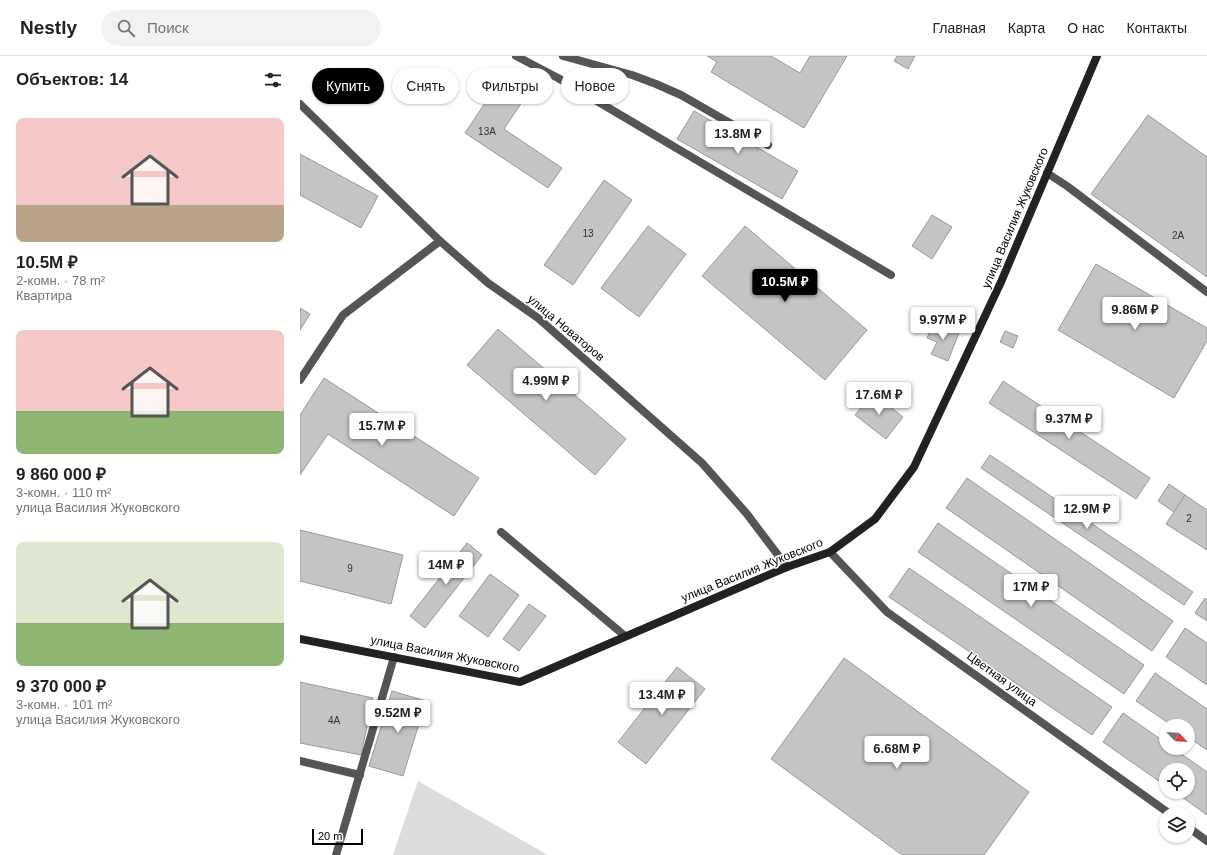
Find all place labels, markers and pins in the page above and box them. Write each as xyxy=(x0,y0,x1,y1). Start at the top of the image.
pin: 13.8M ₽ xyxy=(701,121,775,155)
pin: 10.5M ₽ xyxy=(748,269,822,303)
pin: 9.86M ₽ xyxy=(1098,297,1172,331)
pin: 9.97M ₽ xyxy=(906,307,980,341)
pin: 4.99M ₽ xyxy=(509,368,583,402)
pin: 17.6M ₽ xyxy=(842,382,916,416)
pin: 9.37M ₽ xyxy=(1032,406,1106,440)
pin: 15.7M ₽ xyxy=(345,413,419,447)
pin: 12.9M ₽ xyxy=(1050,496,1124,530)
pin: 14M ₽ xyxy=(418,552,474,586)
pin: 17M ₽ xyxy=(1003,574,1059,608)
pin: 13.4M ₽ xyxy=(625,682,699,716)
pin: 9.52M ₽ xyxy=(361,700,435,734)
pin: 6.68M ₽ xyxy=(860,736,934,770)

